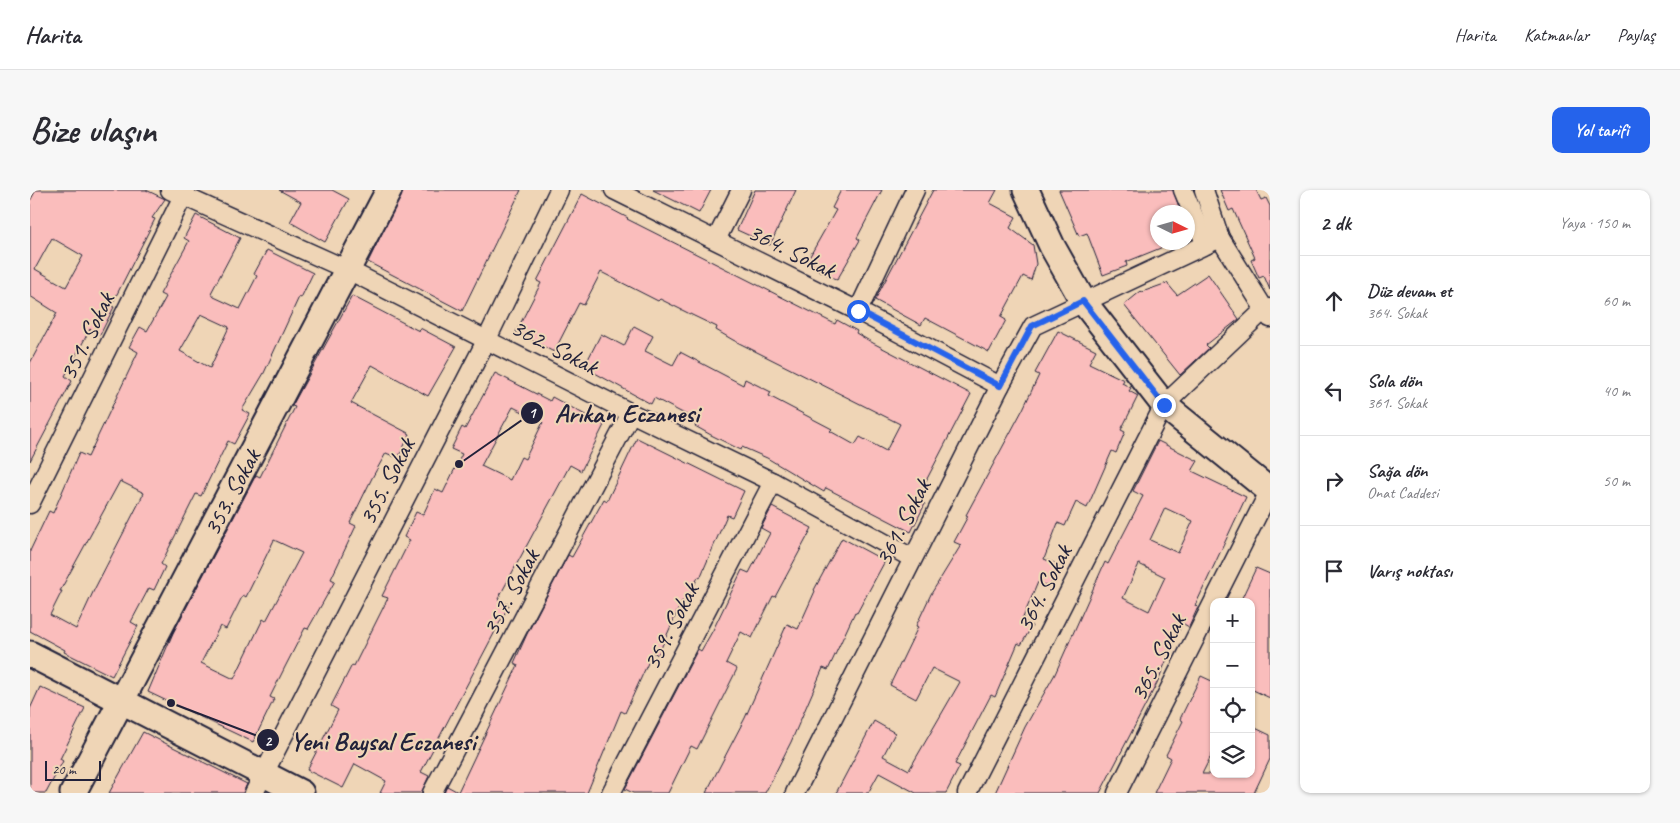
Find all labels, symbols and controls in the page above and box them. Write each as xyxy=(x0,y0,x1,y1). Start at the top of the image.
text: Harita xyxy=(25,20,81,50)
text: Harita xyxy=(1455,24,1496,46)
text: Katmanlar xyxy=(1524,24,1589,46)
text: Paylaş xyxy=(1617,24,1655,46)
button: Yol tarifi xyxy=(1552,107,1650,153)
text: Bize ulaşın xyxy=(30,108,156,153)
north arrow xyxy=(1150,205,1195,250)
text: 2 dk xyxy=(1320,210,1351,236)
text: Yaya · 150 m xyxy=(1559,213,1630,233)
street label: 364. Sokak xyxy=(742,216,842,287)
text: Düz devam et xyxy=(1367,279,1452,303)
street label: 351. Sokak xyxy=(52,286,123,386)
icon: ahead xyxy=(1320,287,1348,315)
text: 60 m xyxy=(1603,291,1630,311)
route start xyxy=(847,300,870,323)
text: 364. Sokak xyxy=(1367,303,1427,323)
street label: 362. Sokak xyxy=(506,311,605,383)
text: Sola dön xyxy=(1367,369,1422,393)
icon: left xyxy=(1320,377,1348,405)
text: 40 m xyxy=(1603,381,1630,401)
callout: Arıkan Eczanesi xyxy=(520,392,709,433)
text: 361. Sokak xyxy=(1367,393,1427,413)
route end xyxy=(1153,394,1176,417)
text: Arıkan Eczanesi xyxy=(555,397,703,430)
text: 1 xyxy=(529,404,538,423)
street label: 355. Sokak xyxy=(351,431,423,530)
street label: 353. Sokak xyxy=(196,442,269,541)
text: Sağa dön xyxy=(1367,459,1428,483)
icon: right xyxy=(1320,467,1348,495)
text: 50 m xyxy=(1603,471,1630,491)
street label: 361. Sokak xyxy=(867,472,939,571)
text: Onat Caddesi xyxy=(1367,483,1439,503)
street label: 364. Sokak xyxy=(1008,538,1080,637)
street label: 357. Sokak xyxy=(475,542,548,641)
icon: arrive xyxy=(1320,557,1348,585)
text: Varış noktası xyxy=(1367,559,1452,583)
street label: 359. Sokak xyxy=(635,576,707,675)
map controls xyxy=(1210,598,1255,778)
button: + xyxy=(1210,598,1255,643)
street label: 365. Sokak xyxy=(1122,607,1194,706)
button: − xyxy=(1210,643,1255,688)
button: locate xyxy=(1210,688,1255,733)
callout: Yeni Baysal Eczanesi xyxy=(255,720,486,761)
text: Yeni Baysal Eczanesi xyxy=(290,725,480,758)
text: 2 xyxy=(265,732,273,751)
button: layers xyxy=(1210,733,1255,778)
scale bar xyxy=(45,758,101,781)
text: 20 m xyxy=(52,761,76,778)

